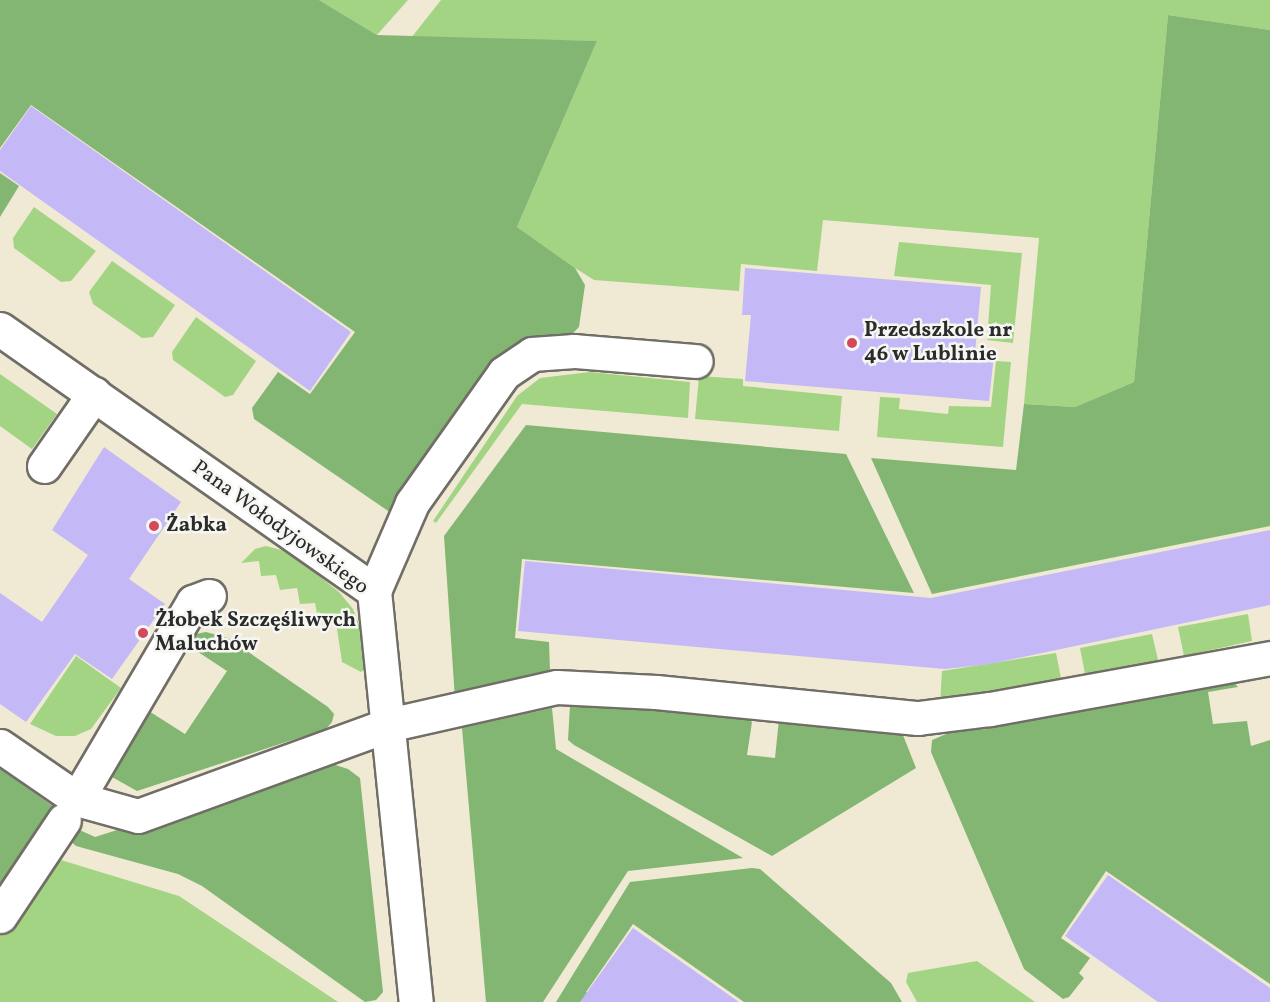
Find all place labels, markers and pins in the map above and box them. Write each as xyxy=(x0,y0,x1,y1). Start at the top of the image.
place label: Przedszkole nr 46 w Lublinie xyxy=(864,318,1012,368)
marker: Przedszkole nr 46 w Lublinie xyxy=(845,336,859,350)
place label: Żabka xyxy=(166,513,227,539)
marker: Żabka xyxy=(147,519,161,533)
place label: Żłobek Szczęśliwych Maluchów xyxy=(155,608,356,658)
marker: Żłobek Szczęśliwych Maluchów xyxy=(136,626,150,640)

